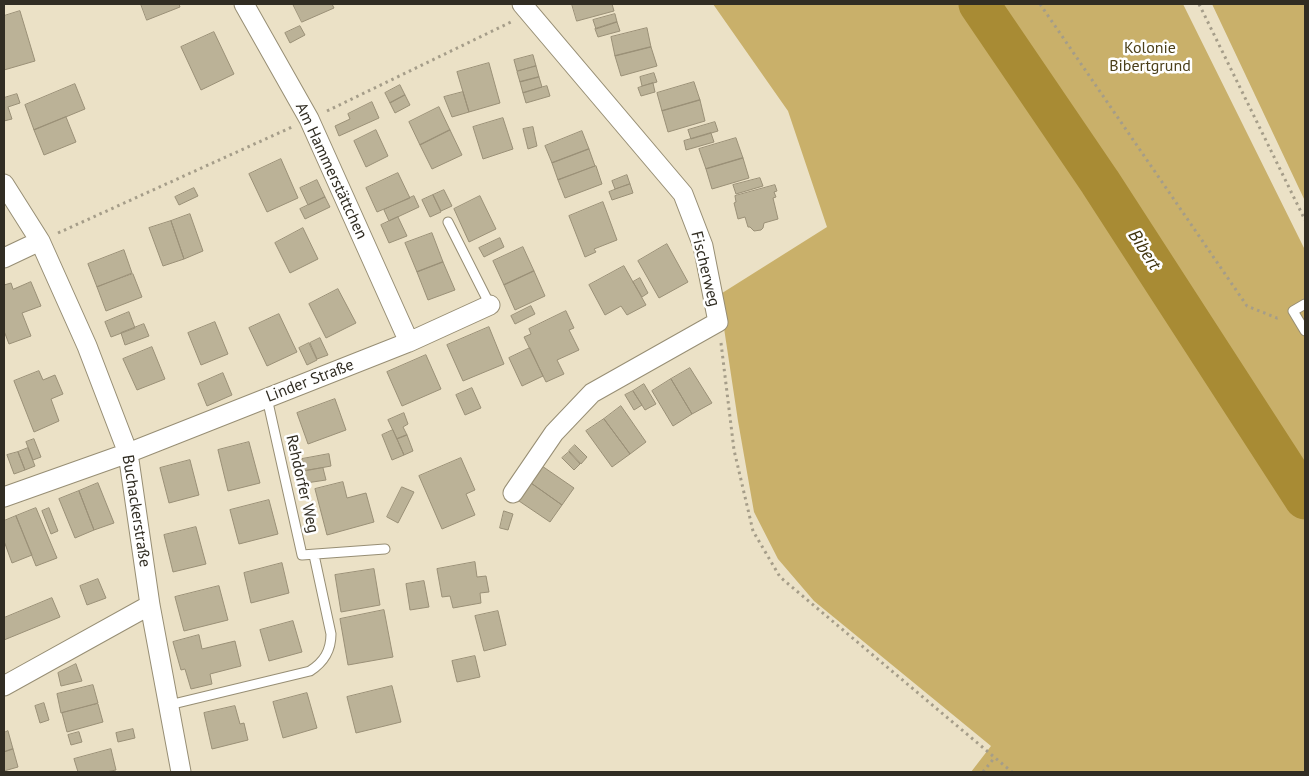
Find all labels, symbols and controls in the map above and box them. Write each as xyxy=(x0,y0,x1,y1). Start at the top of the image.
park label: Kolonie Bibertgrund xyxy=(1109,38,1191,76)
street label: Am Hammerstättchen xyxy=(291,100,371,242)
water label: Bibert xyxy=(1123,226,1165,274)
street label: Fischerweg xyxy=(686,229,724,309)
street label: Linder Straße xyxy=(263,355,357,407)
street label: Rehdorfer Weg xyxy=(281,433,323,535)
street label: Buchackerstraße xyxy=(118,454,154,568)

